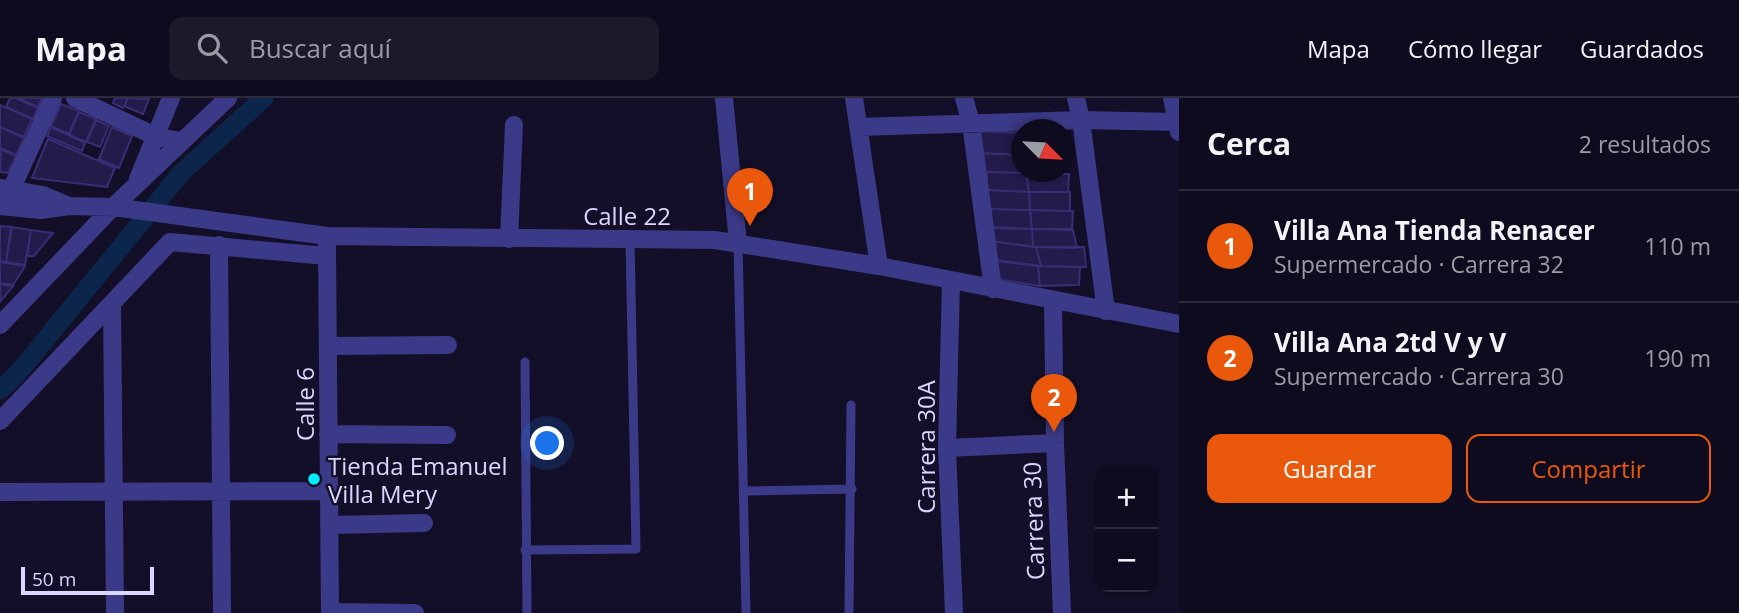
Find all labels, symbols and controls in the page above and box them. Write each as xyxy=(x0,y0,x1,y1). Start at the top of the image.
search box xyxy=(169,17,659,80)
text: Mapa xyxy=(35,26,127,71)
icon: search xyxy=(193,29,231,67)
text: Buscar aquí xyxy=(249,30,391,66)
text: Mapa xyxy=(1307,32,1370,65)
text: Cómo llegar xyxy=(1408,32,1542,65)
text: Guardados xyxy=(1580,32,1704,65)
north arrow xyxy=(1011,119,1074,182)
text: Cerca xyxy=(1207,123,1291,164)
text: 2 resultados xyxy=(1579,128,1711,160)
pin: 1 xyxy=(727,168,773,226)
street label: Calle 22 xyxy=(583,199,671,232)
text: Villa Ana Tienda Renacer xyxy=(1274,212,1595,248)
text: 1 xyxy=(1223,230,1237,262)
text: 110 m xyxy=(1644,230,1711,262)
text: Supermercado · Carrera 32 xyxy=(1274,248,1564,280)
text: Villa Ana 2td V y V xyxy=(1274,324,1506,360)
text: 2 xyxy=(1223,342,1237,374)
text: 190 m xyxy=(1644,342,1711,374)
text: Supermercado · Carrera 30 xyxy=(1274,360,1564,392)
street label: Calle 6 xyxy=(288,367,321,441)
pin: 2 xyxy=(1031,374,1077,432)
street label: Carrera 30A xyxy=(909,379,942,514)
your location xyxy=(530,426,564,460)
button: Guardar xyxy=(1207,434,1452,503)
button: Compartir xyxy=(1466,434,1711,503)
place label: Tienda Emanuel Villa Mery xyxy=(328,449,508,510)
street label: Carrera 30 xyxy=(1014,461,1052,581)
map controls xyxy=(1095,466,1158,592)
button: + xyxy=(1095,466,1158,529)
marker: Tienda Emanuel Villa Mery xyxy=(306,471,322,487)
button: − xyxy=(1095,529,1158,592)
scale bar xyxy=(21,564,154,596)
text: 50 m xyxy=(32,566,76,592)

